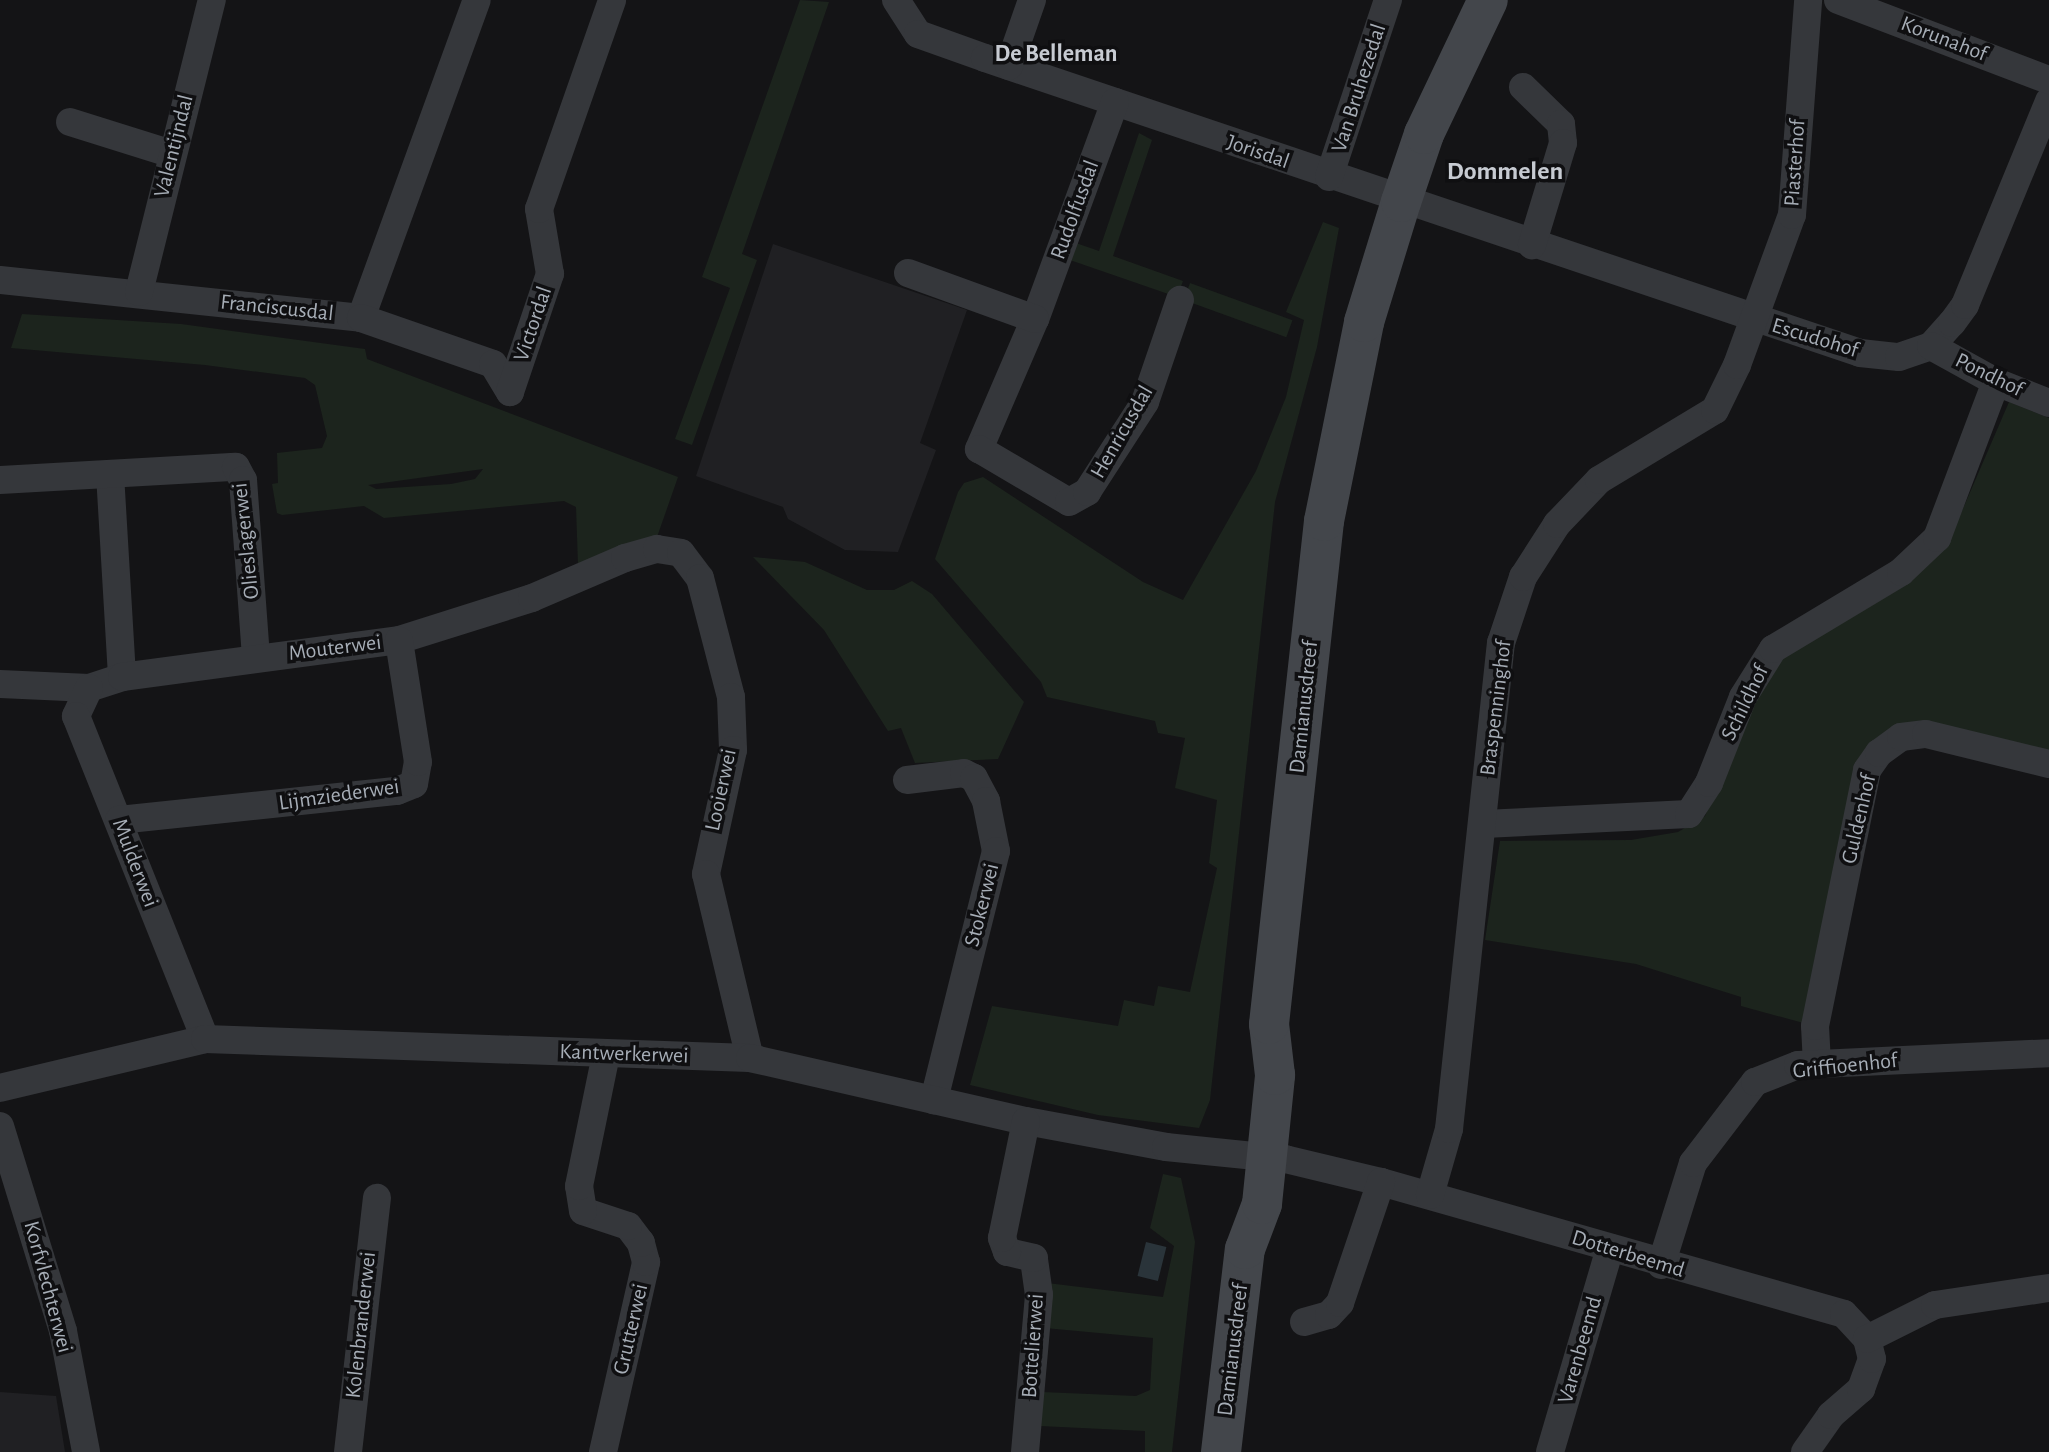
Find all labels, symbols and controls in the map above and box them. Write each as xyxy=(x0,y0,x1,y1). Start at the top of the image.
street label: Korunahof xyxy=(1897,11,1991,67)
street label: Van Bruhezedal xyxy=(1326,20,1392,156)
district label: De Belleman xyxy=(995,41,1117,69)
street label: Valentijndal xyxy=(149,92,199,200)
street label: Piasterhof xyxy=(1779,118,1811,208)
street label: Jorisdal xyxy=(1223,129,1293,175)
district label: Dommelen xyxy=(1447,156,1563,188)
street label: Rudolfusdal xyxy=(1045,157,1105,263)
street label: Victordal xyxy=(508,283,558,365)
street label: Franciscusdal xyxy=(219,289,335,327)
street label: Escudohof xyxy=(1769,312,1861,364)
street label: Pondhof xyxy=(1951,347,2027,403)
street label: Henricusdal xyxy=(1085,381,1159,483)
street label: Olieslagerwei xyxy=(227,482,265,600)
street label: Mouterwei xyxy=(287,629,383,667)
street label: Damianusdreef xyxy=(1284,639,1324,775)
street label: Braspenninghof xyxy=(1475,639,1517,777)
street label: Schildhof xyxy=(1715,661,1775,745)
street label: Looierwei xyxy=(699,747,743,833)
street label: Guldenhof xyxy=(1836,772,1882,866)
street label: Lijmziederwei xyxy=(277,773,401,817)
street label: Mulderwei xyxy=(106,815,164,911)
street label: Stokerwei xyxy=(959,861,1005,949)
street label: Kantwerkerwei xyxy=(559,1039,689,1069)
street label: Griffioenhof xyxy=(1792,1047,1898,1085)
street label: Korfvlechterwei xyxy=(18,1218,78,1356)
street label: Dotterbeemd xyxy=(1568,1224,1688,1284)
street label: Kolenbranderwei xyxy=(340,1250,382,1400)
street label: Grutterwei xyxy=(608,1281,654,1377)
street label: Damianusdreef xyxy=(1212,1282,1254,1418)
street label: Bottelierwei xyxy=(1016,1293,1050,1399)
street label: Varenbeemd xyxy=(1552,1293,1608,1407)

